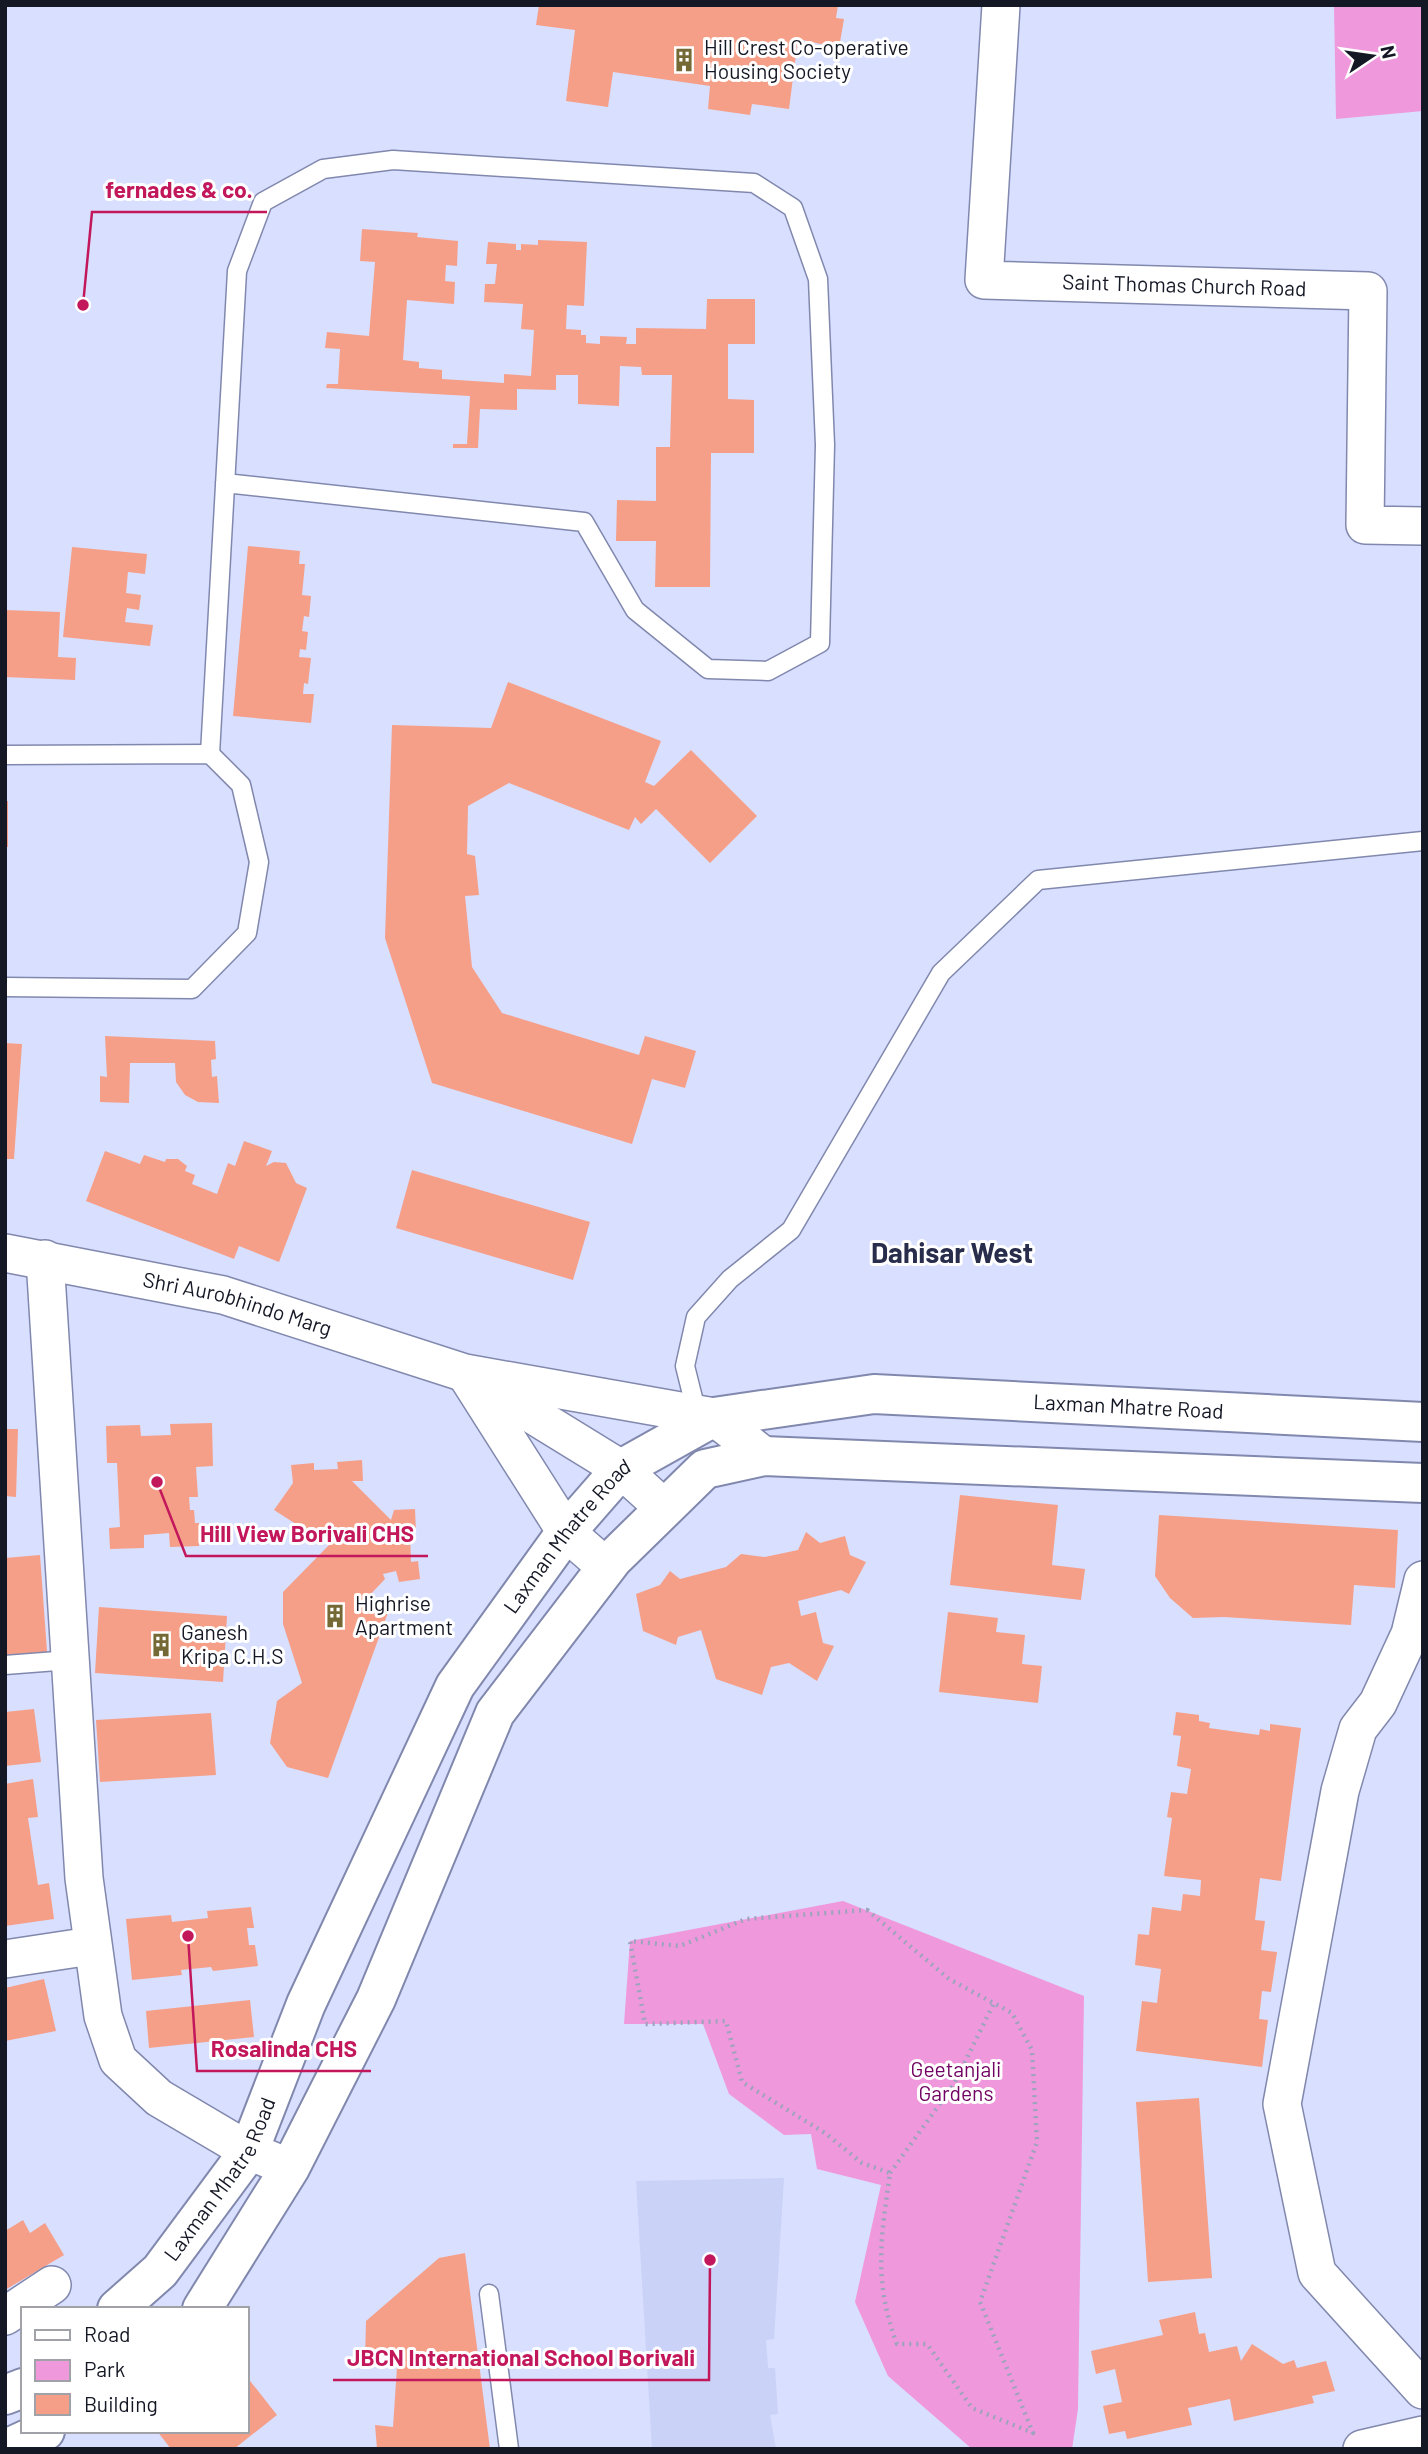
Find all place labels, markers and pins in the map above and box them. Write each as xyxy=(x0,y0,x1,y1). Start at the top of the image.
place label: Hill Crest Co-operative Housing Society xyxy=(704,34,909,83)
building icon: Hill Crest Co-operative Housing Society xyxy=(670,46,698,74)
callout: fernades & co. xyxy=(92,168,267,212)
callout: Hill View Borivali CHS xyxy=(186,1512,428,1556)
place label: Highrise Apartment xyxy=(355,1590,453,1639)
building icon: Highrise Apartment xyxy=(321,1602,349,1630)
place label: Ganesh Kripa C.H.S xyxy=(181,1619,284,1668)
building icon: Ganesh Kripa C.H.S xyxy=(147,1631,175,1659)
callout: Rosalinda CHS xyxy=(197,2027,371,2071)
callout: JBCN International School Borivali xyxy=(333,2336,709,2380)

